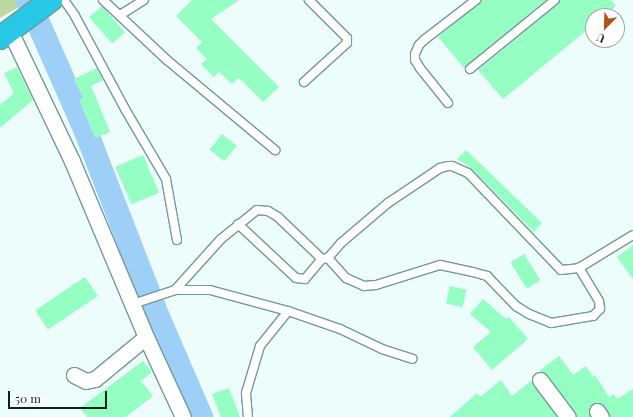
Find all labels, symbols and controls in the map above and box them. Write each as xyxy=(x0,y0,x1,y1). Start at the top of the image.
north arrow xyxy=(585,8,625,48)
text: U xyxy=(594,30,607,47)
scale bar xyxy=(10,383,109,409)
text: 50 m xyxy=(15,390,41,406)

